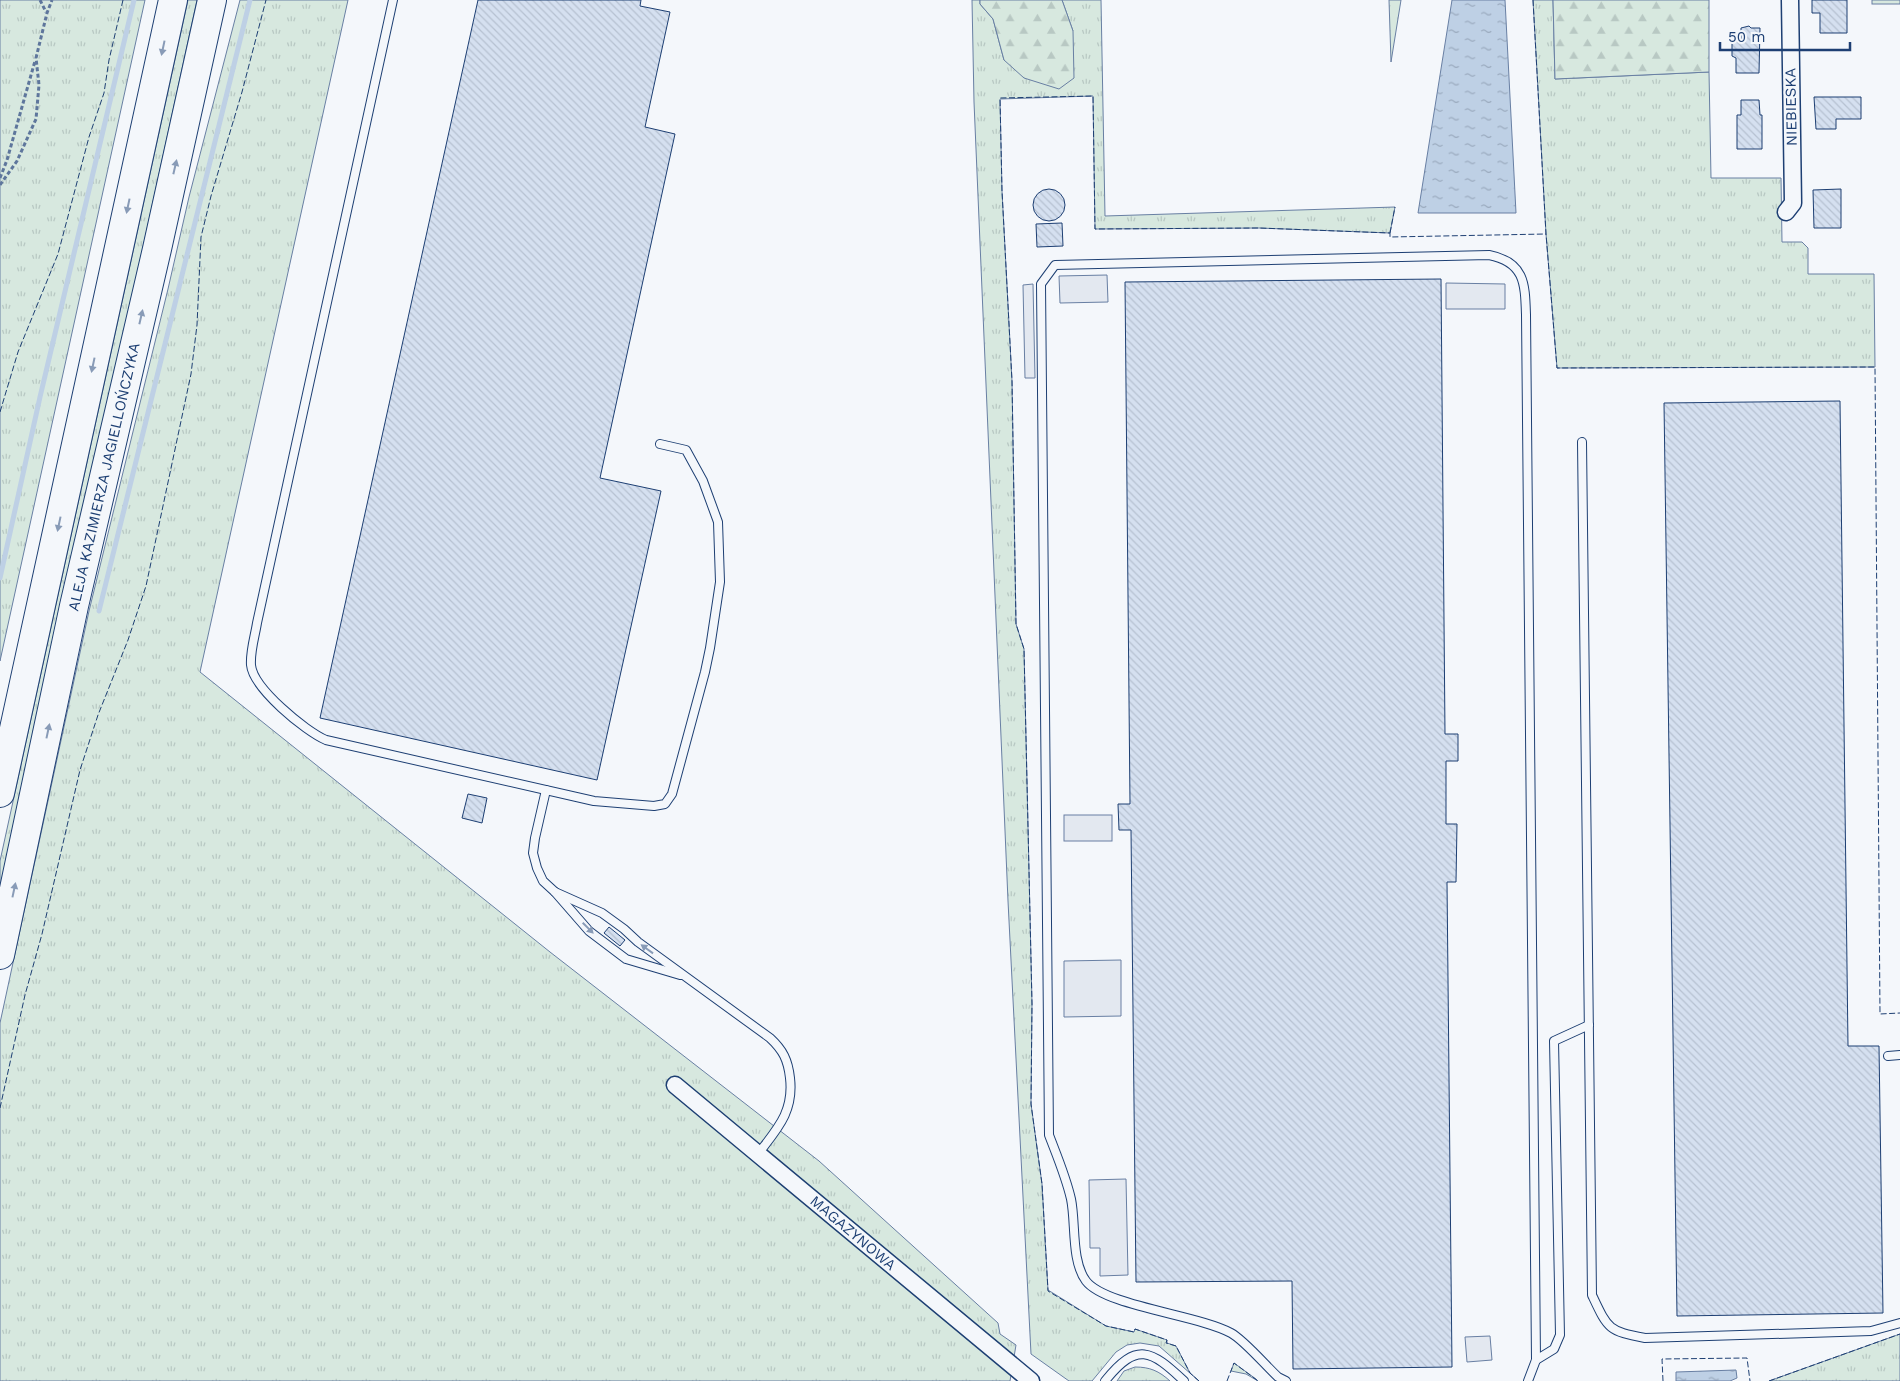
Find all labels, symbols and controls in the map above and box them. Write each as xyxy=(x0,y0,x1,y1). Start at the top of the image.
scale bar xyxy=(1720,20,1850,52)
text: 50 m xyxy=(1728,28,1765,46)
one-way arrow xyxy=(159,40,167,55)
street label: NIEBIESKA xyxy=(1781,68,1801,146)
one-way arrow xyxy=(171,160,179,175)
one-way arrow xyxy=(124,199,132,214)
one-way arrow xyxy=(137,309,145,324)
street label: ALEJA KAZIMIERZA JAGIELLOŃCZYKA xyxy=(64,341,144,613)
one-way arrow xyxy=(89,358,97,373)
one-way arrow xyxy=(55,516,63,531)
one-way arrow xyxy=(44,724,52,739)
one-way arrow xyxy=(10,883,18,898)
one-way arrow xyxy=(581,922,593,934)
one-way arrow xyxy=(641,943,654,954)
street label: MAGAZYNOWA xyxy=(806,1192,900,1274)

